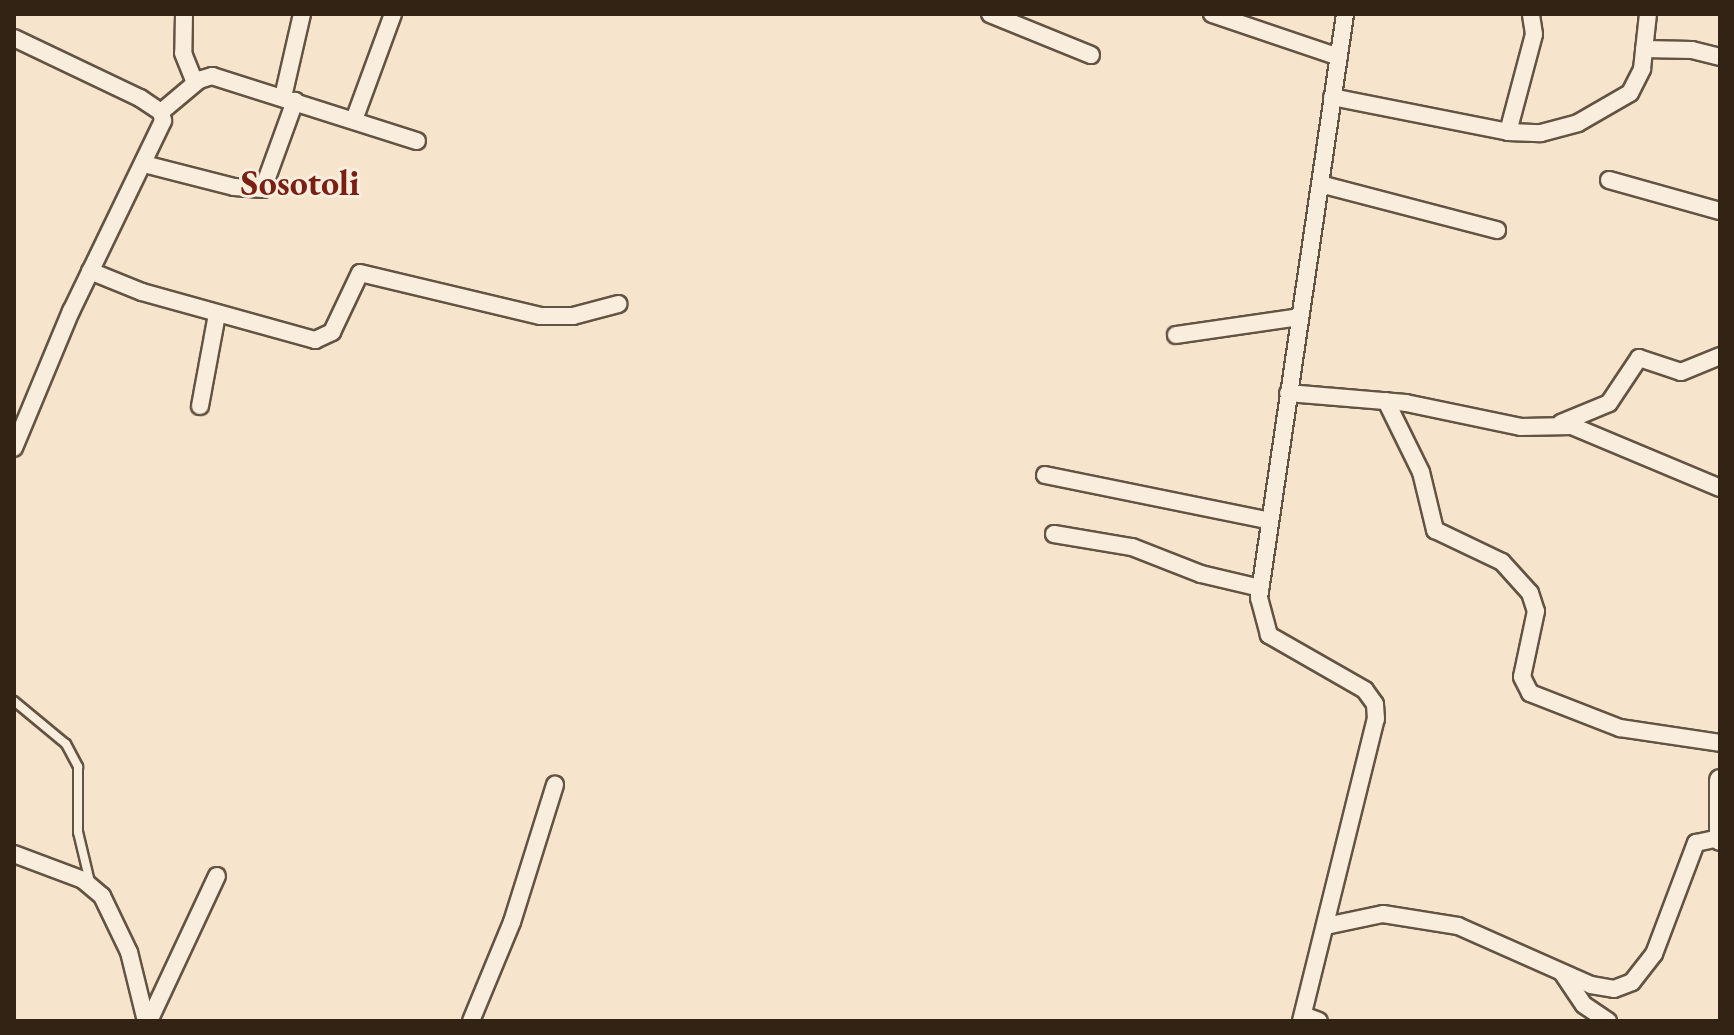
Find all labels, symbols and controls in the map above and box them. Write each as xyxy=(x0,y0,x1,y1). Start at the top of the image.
district label: Sosotoli xyxy=(240,161,360,205)

